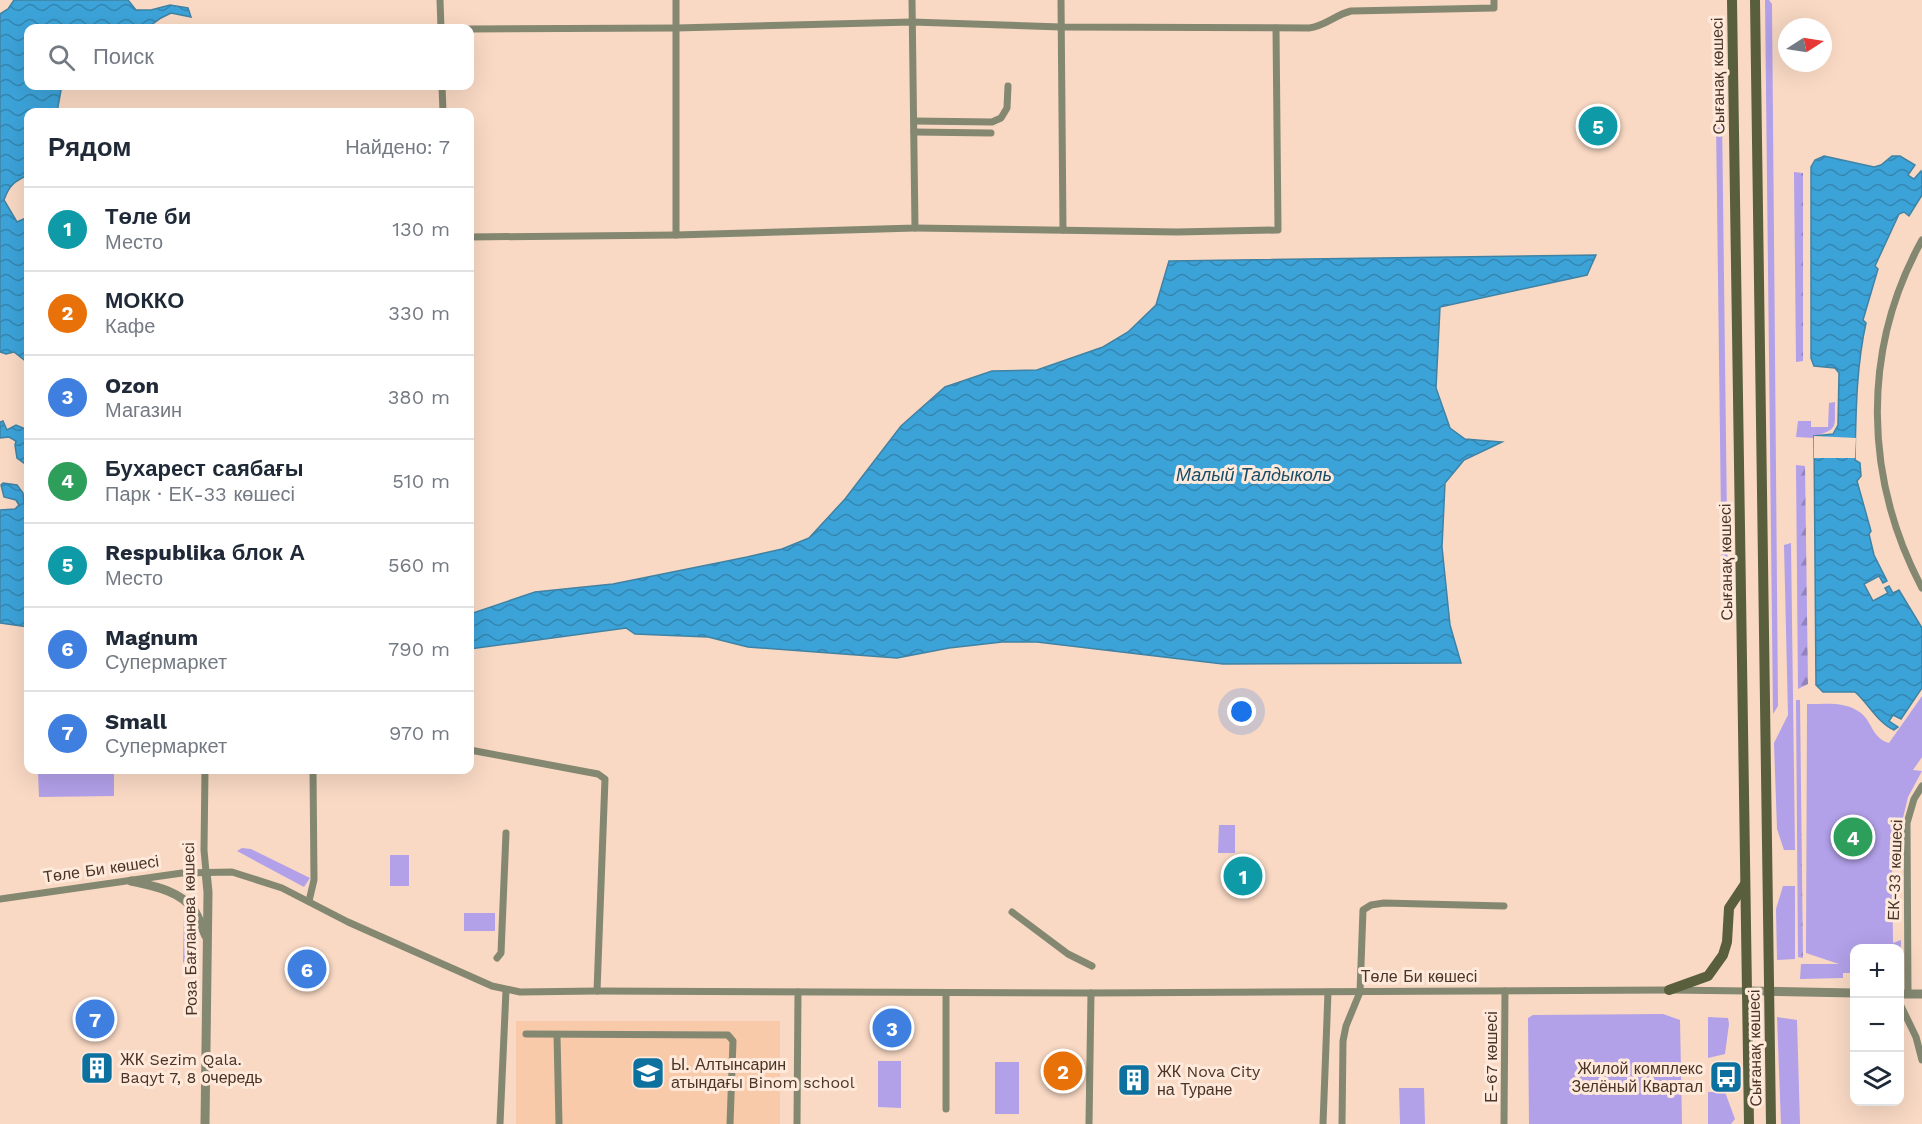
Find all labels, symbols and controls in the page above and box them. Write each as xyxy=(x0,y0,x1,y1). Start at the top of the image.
street label: Сығанақ көшесі xyxy=(1707,17,1729,135)
north arrow xyxy=(1778,18,1832,72)
search box xyxy=(24,24,474,90)
icon: search xyxy=(45,41,78,74)
text: Поиск xyxy=(93,44,154,69)
pin: 5 xyxy=(1578,104,1618,148)
text: Рядом xyxy=(48,132,131,162)
text: Найдено: 7 xyxy=(345,135,450,159)
text: Төле би xyxy=(105,204,191,229)
text: 1 xyxy=(63,217,72,241)
text: 130 m xyxy=(392,217,450,241)
text: Место xyxy=(105,230,163,254)
text: МОККО xyxy=(105,288,184,313)
text: 2 xyxy=(62,301,73,325)
text: 330 m xyxy=(388,301,450,325)
text: Кафе xyxy=(105,314,155,338)
text: Ozon xyxy=(105,373,159,398)
text: 3 xyxy=(62,385,73,409)
text: 380 m xyxy=(388,385,450,409)
text: Магазин xyxy=(105,398,182,422)
text: Бухарест саябағы xyxy=(105,456,304,481)
water label: Малый Талдыколь xyxy=(1176,464,1332,485)
text: 4 xyxy=(61,469,74,493)
text: 510 m xyxy=(392,469,450,493)
text: Парк · ЕК-33 көшесі xyxy=(105,482,295,506)
street label: Сығанақ көшесі xyxy=(1715,503,1737,621)
text: Respublika блок А xyxy=(105,540,305,565)
text: 5 xyxy=(62,553,73,577)
text: 560 m xyxy=(388,553,450,577)
text: Место xyxy=(105,566,163,590)
text: Magnum xyxy=(105,625,198,650)
text: 6 xyxy=(61,637,74,661)
text: 790 m xyxy=(388,637,450,661)
text: Супермаркет xyxy=(105,650,227,674)
your location xyxy=(1227,697,1256,726)
text: Small xyxy=(105,709,167,734)
text: 7 xyxy=(61,721,74,745)
text: 970 m xyxy=(389,721,450,745)
text: Супермаркет xyxy=(105,734,227,758)
pin: 4 xyxy=(1834,814,1872,860)
street label: ЕК-33 көшесі xyxy=(1884,819,1906,921)
street label: Роза Бағланова көшесі xyxy=(179,842,201,1016)
street label: Төле Би көшесі xyxy=(42,851,160,887)
pin: 1 xyxy=(1224,854,1262,898)
map controls xyxy=(1850,944,1904,1106)
button: + xyxy=(1850,944,1904,998)
pin: 6 xyxy=(288,946,326,992)
street label: Төле Би көшесі xyxy=(1361,967,1477,986)
street label: Сығанақ көшесі xyxy=(1744,989,1766,1107)
pin: 7 xyxy=(76,996,115,1042)
button: − xyxy=(1850,998,1904,1052)
pin: 3 xyxy=(872,1006,912,1050)
street label: Е-67 көшесі xyxy=(1482,1011,1501,1103)
pin: 2 xyxy=(1044,1048,1082,1094)
building icon: ЖК Sezim Qala. Baqyt 7, 8 очередь xyxy=(79,1050,115,1086)
place label: ЖК Sezim Qala. Baqyt 7, 8 очередь xyxy=(120,1050,263,1087)
button: layers xyxy=(1850,1052,1904,1106)
school or university icon: Ы. Алтынсарин атындағы Binom school xyxy=(630,1055,666,1091)
place label: Ы. Алтынсарин атындағы Binom school xyxy=(671,1055,855,1092)
place label: Жилой комплекс Зелёный Квартал xyxy=(1572,1059,1703,1096)
bus stop icon: Жилой комплекс Зелёный Квартал xyxy=(1708,1059,1744,1095)
building icon: ЖК Nova City на Туране xyxy=(1116,1062,1152,1098)
place label: ЖК Nova City на Туране xyxy=(1157,1062,1261,1099)

